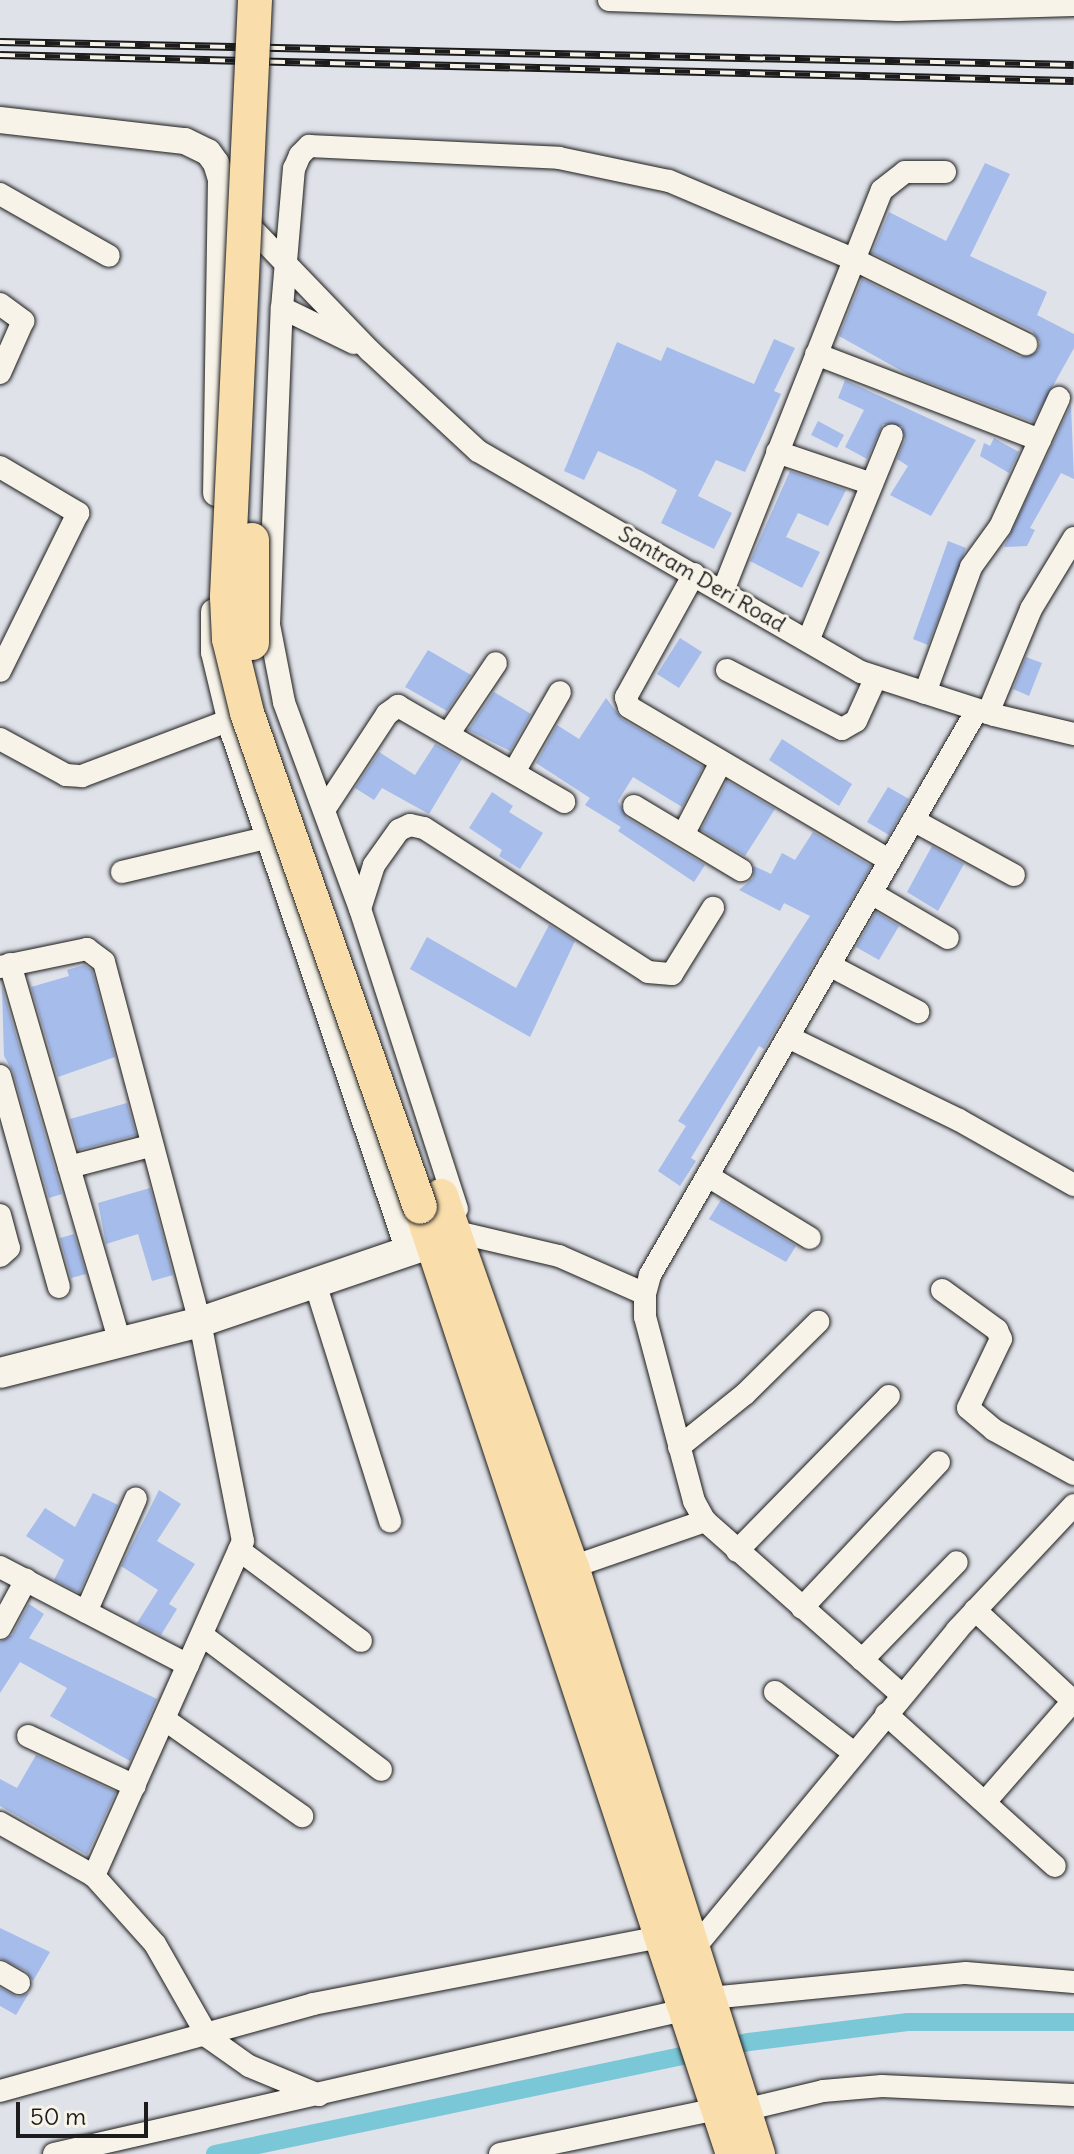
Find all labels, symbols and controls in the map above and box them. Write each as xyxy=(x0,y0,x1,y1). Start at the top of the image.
street label: Santram Deri Road xyxy=(614,520,790,638)
scale bar xyxy=(20,2086,152,2136)
text: 50 m xyxy=(30,2101,86,2131)

